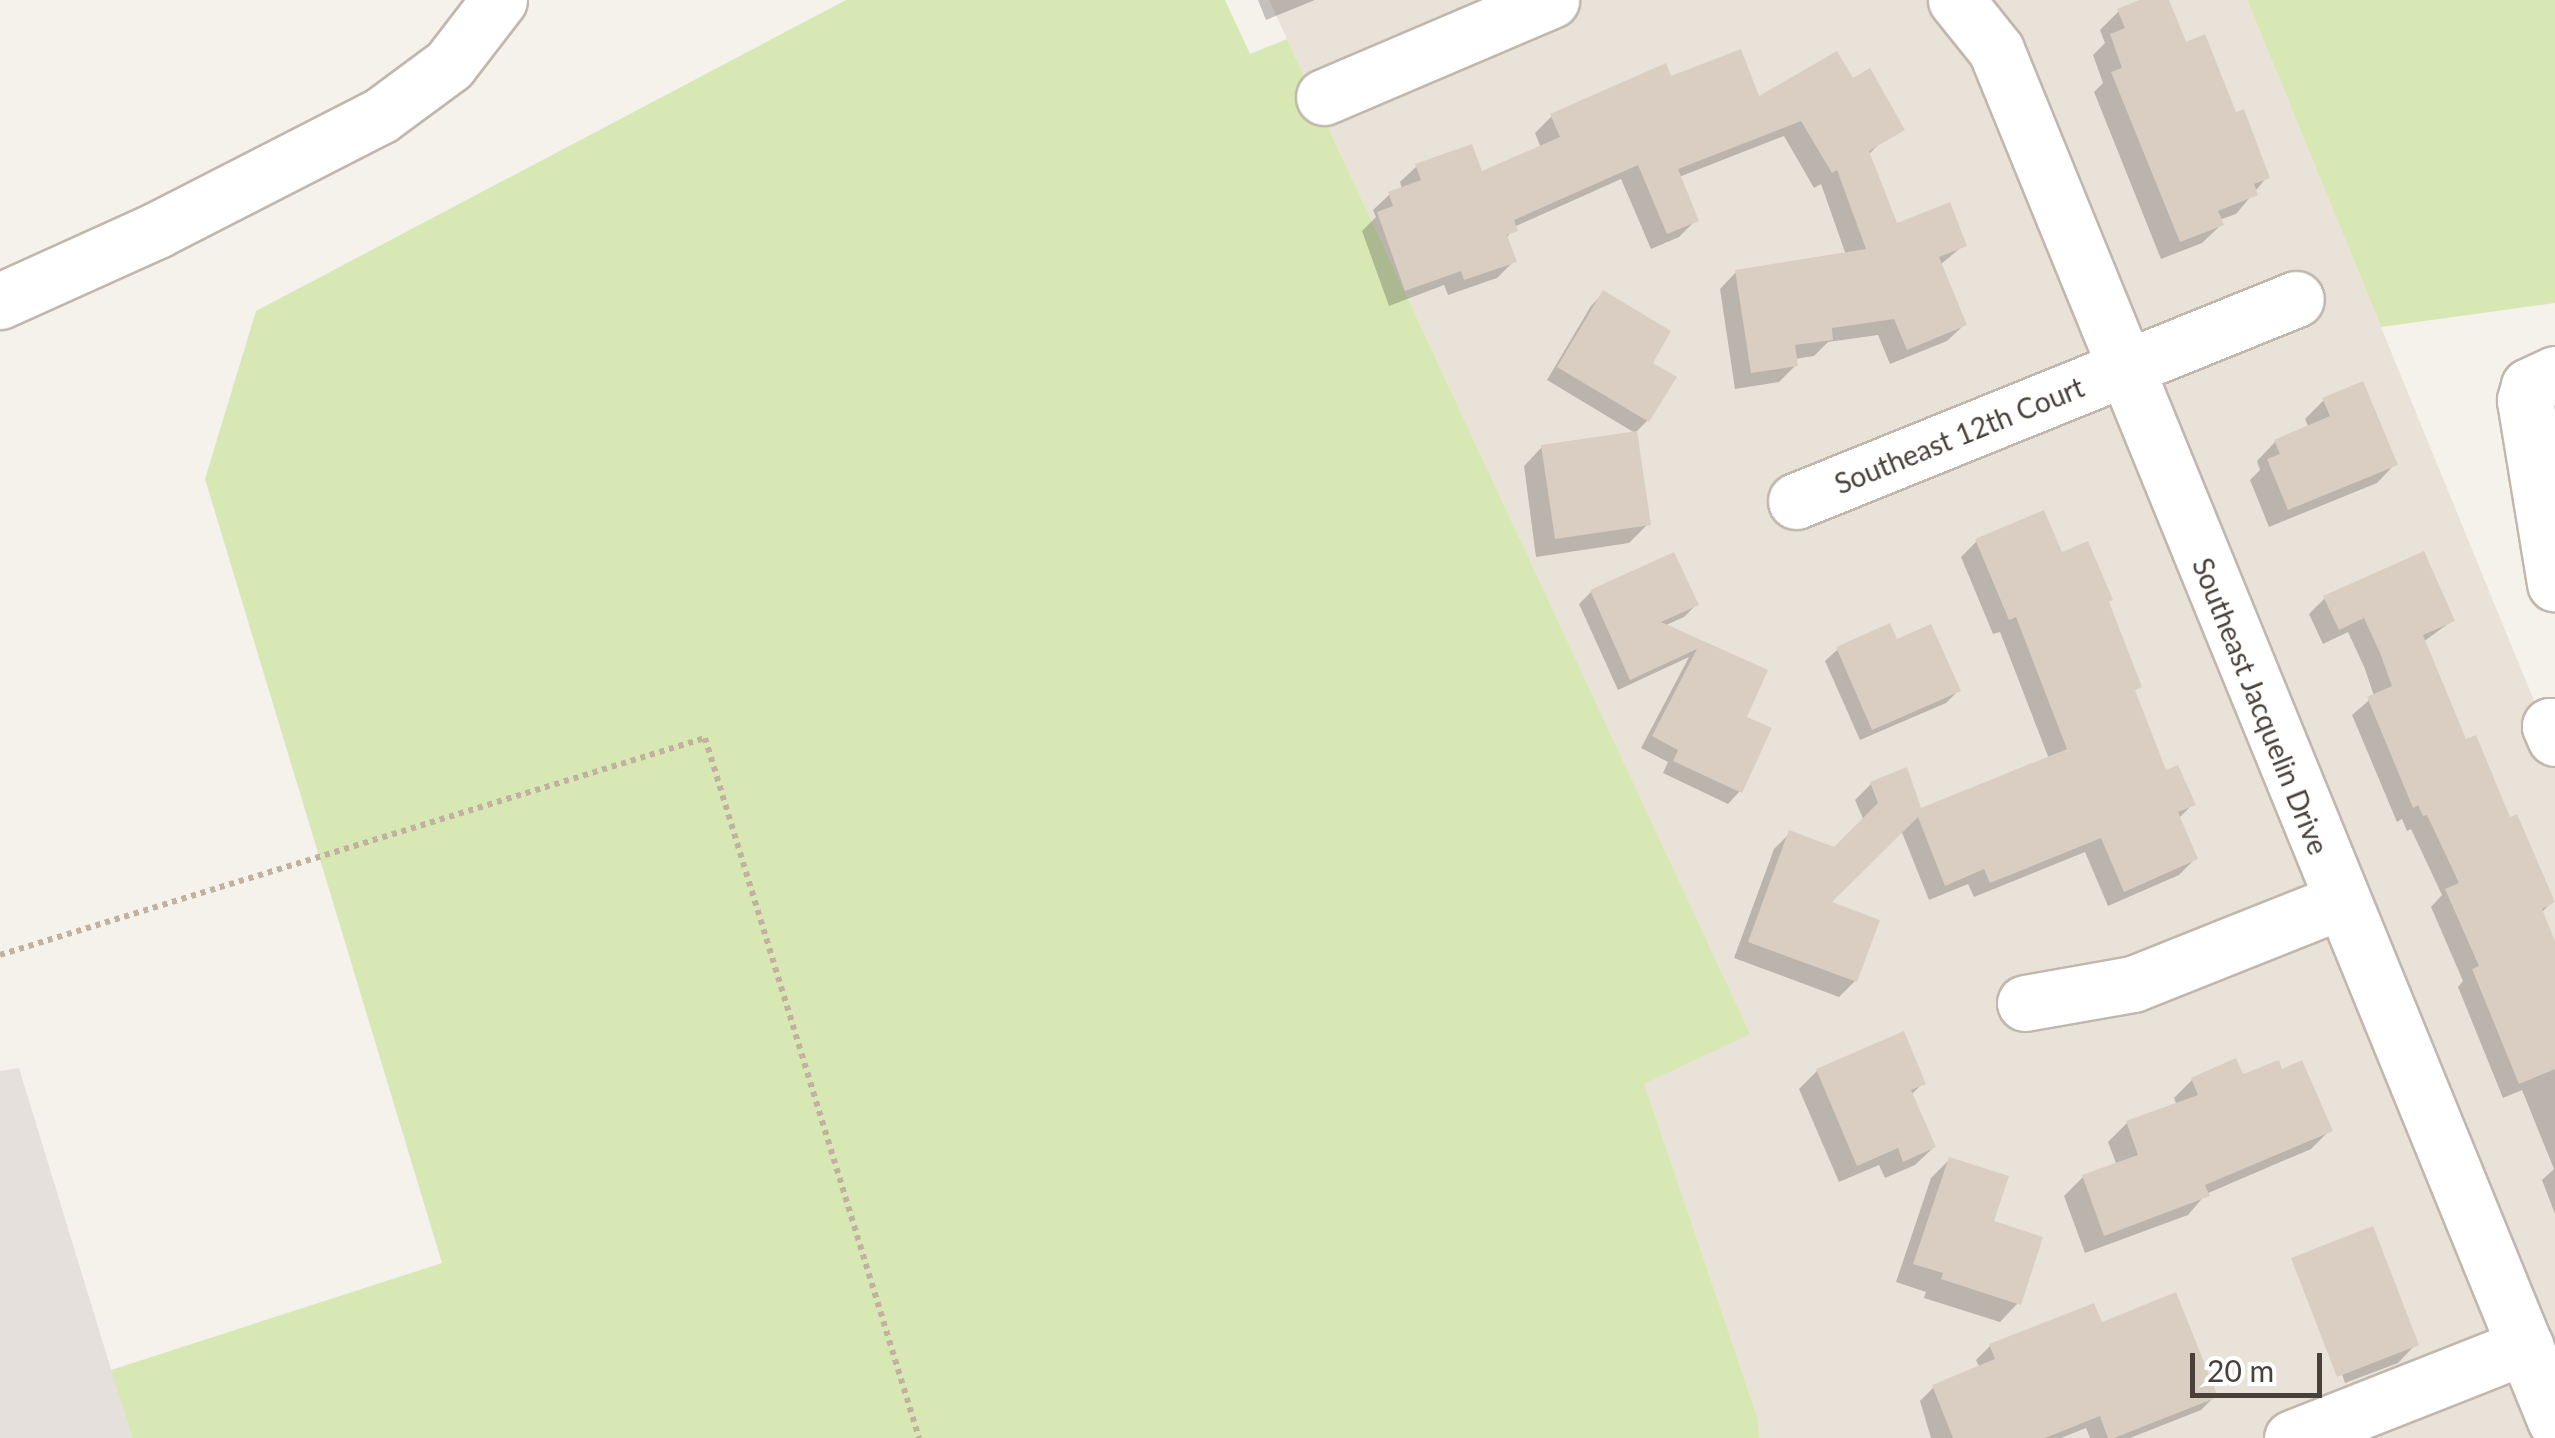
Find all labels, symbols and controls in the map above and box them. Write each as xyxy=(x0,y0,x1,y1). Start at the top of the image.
street label: Southeast 12th Court xyxy=(1830,370,2088,500)
street label: Southeast Jacquelin Drive xyxy=(2186,552,2336,860)
scale bar xyxy=(2195,1333,2328,1395)
text: 20 m xyxy=(2207,1352,2274,1388)

